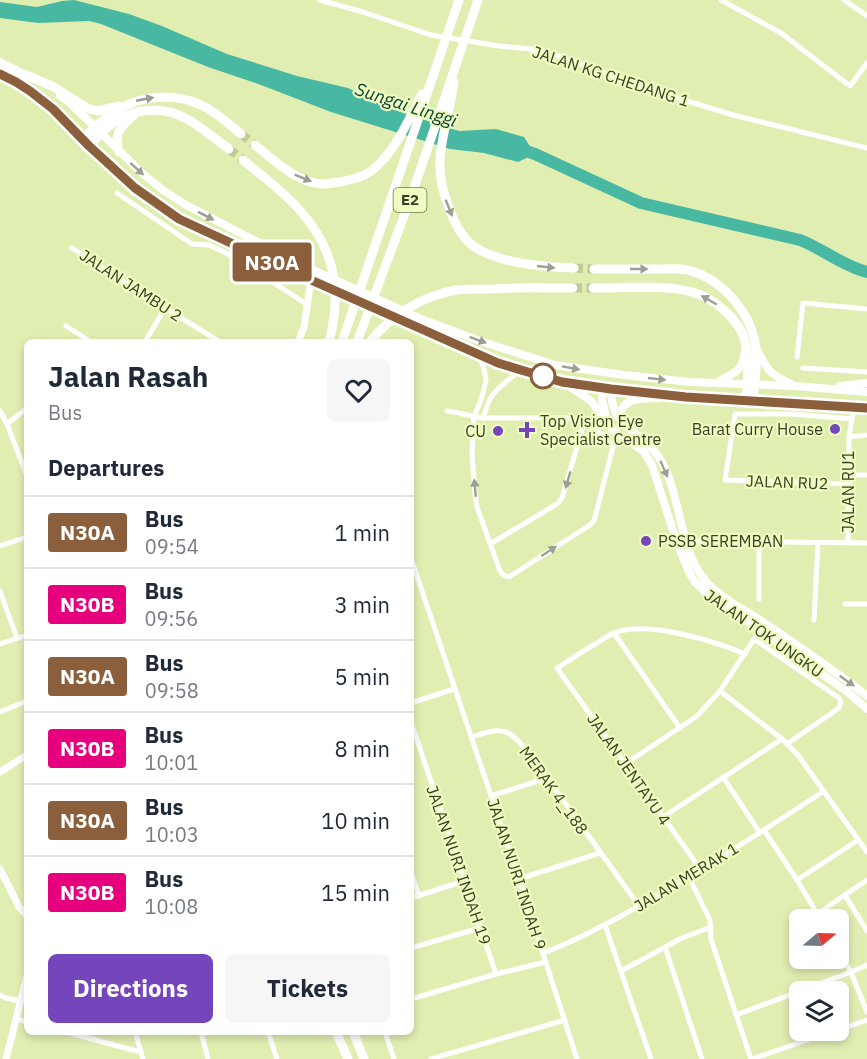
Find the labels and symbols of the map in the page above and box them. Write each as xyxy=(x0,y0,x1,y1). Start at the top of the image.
street label: JALAN KG CHEDANG 1 xyxy=(530,41,692,111)
water label: Sungai Linggi xyxy=(352,77,460,132)
one-way arrow xyxy=(136,94,155,103)
one-way arrow xyxy=(130,162,145,176)
one-way arrow xyxy=(294,174,312,183)
road number: E2 xyxy=(394,188,426,212)
one-way arrow xyxy=(444,200,454,218)
one-way arrow xyxy=(197,211,214,220)
line badge: N30A xyxy=(230,242,314,282)
street label: JALAN JAMBU 2 xyxy=(76,244,186,326)
one-way arrow xyxy=(536,262,555,272)
one-way arrow xyxy=(630,264,649,274)
one-way arrow xyxy=(700,295,717,305)
one-way arrow xyxy=(470,336,488,346)
unlabelled marker xyxy=(530,363,556,389)
one-way arrow xyxy=(562,363,581,372)
one-way arrow xyxy=(648,374,667,384)
place label: Top Vision Eye Specialist Centre xyxy=(540,411,662,449)
place label: Barat Curry House xyxy=(692,419,823,439)
place label: CU xyxy=(465,421,486,441)
marker: Top Vision Eye Specialist Centre xyxy=(518,421,536,439)
marker: Barat Curry House xyxy=(828,422,842,436)
marker: CU xyxy=(491,424,505,438)
street label: JALAN RU1 xyxy=(838,451,858,533)
one-way arrow xyxy=(660,460,669,477)
one-way arrow xyxy=(563,471,572,489)
street label: JALAN RU2 xyxy=(745,471,829,493)
one-way arrow xyxy=(470,479,480,498)
place label: PSSB SEREMBAN xyxy=(658,531,783,551)
marker: PSSB SEREMBAN xyxy=(639,534,653,548)
one-way arrow xyxy=(541,546,557,557)
street label: JALAN TOK UNGKU xyxy=(701,585,827,681)
one-way arrow xyxy=(839,675,855,687)
street label: JALAN JENTAYU 4 xyxy=(583,709,675,829)
street label: MERAK 4_188 xyxy=(515,742,593,838)
street label: JALAN NURI INDAH 19 xyxy=(422,783,496,947)
street label: JALAN NURI INDAH 9 xyxy=(483,796,551,952)
street label: JALAN MERAK 1 xyxy=(630,838,742,916)
north arrow xyxy=(789,909,849,969)

